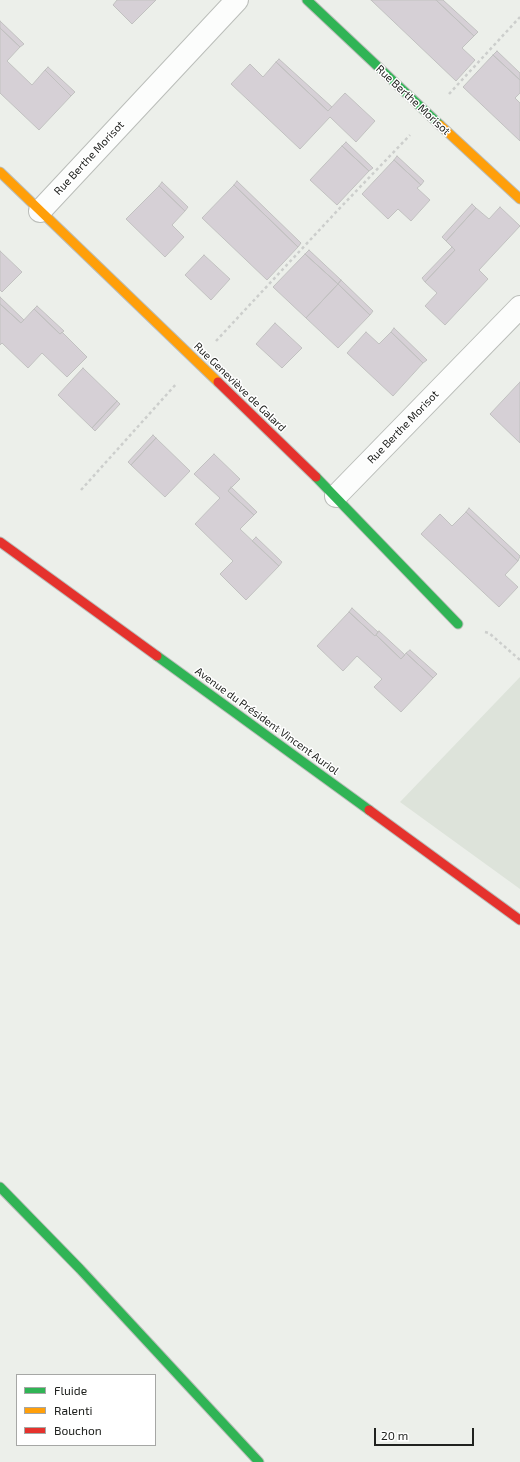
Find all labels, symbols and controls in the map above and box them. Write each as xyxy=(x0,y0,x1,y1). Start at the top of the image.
street label: Rue Berthe Morisot xyxy=(373,62,453,138)
street label: Rue Berthe Morisot xyxy=(51,118,127,198)
street label: Rue Geneviève de Galard xyxy=(191,340,289,434)
street label: Rue Berthe Morisot xyxy=(365,388,441,466)
street label: Avenue du Président Vincent Auriol xyxy=(193,664,341,778)
legend xyxy=(16,1374,156,1446)
text: Fluide xyxy=(54,1383,87,1397)
text: Ralenti xyxy=(54,1403,93,1417)
scale bar xyxy=(376,1420,476,1446)
text: Bouchon xyxy=(54,1423,102,1437)
text: 20 m xyxy=(381,1428,408,1442)

